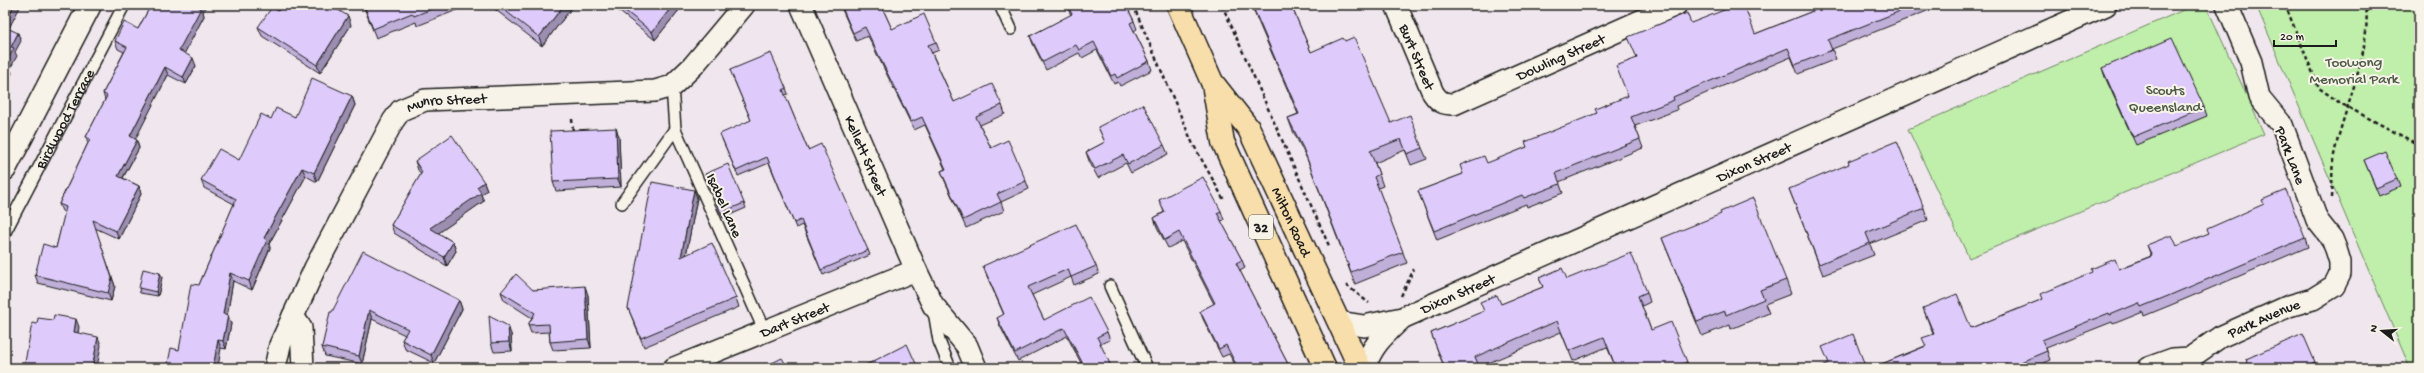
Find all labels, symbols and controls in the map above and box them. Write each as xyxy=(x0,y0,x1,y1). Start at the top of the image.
street label: Burt Street xyxy=(1394,21,1438,95)
scale bar xyxy=(2274,22,2336,48)
street label: Dowling Street xyxy=(1513,30,1610,86)
text: 20 m xyxy=(2280,31,2305,45)
park label: Toowong Memorial Park xyxy=(2310,54,2400,89)
street label: Birdwood Terrace xyxy=(32,66,100,173)
park label: Scouts Queensland xyxy=(2129,82,2203,117)
street label: Munro Street xyxy=(404,91,489,118)
street label: Kellett Street xyxy=(839,113,891,201)
street label: Park Lane xyxy=(2269,123,2309,188)
street label: Dixon Street xyxy=(1714,138,1796,188)
street label: Isabel Lane xyxy=(701,171,745,241)
street label: Milton Road xyxy=(1266,185,1314,261)
road number: 32 xyxy=(1249,215,1273,239)
street label: Dixon Street xyxy=(1418,270,1500,320)
street label: Park Avenue xyxy=(2225,296,2303,344)
street label: Dart Street xyxy=(757,298,834,344)
north arrow xyxy=(2362,311,2402,351)
text: N xyxy=(2368,323,2381,334)

